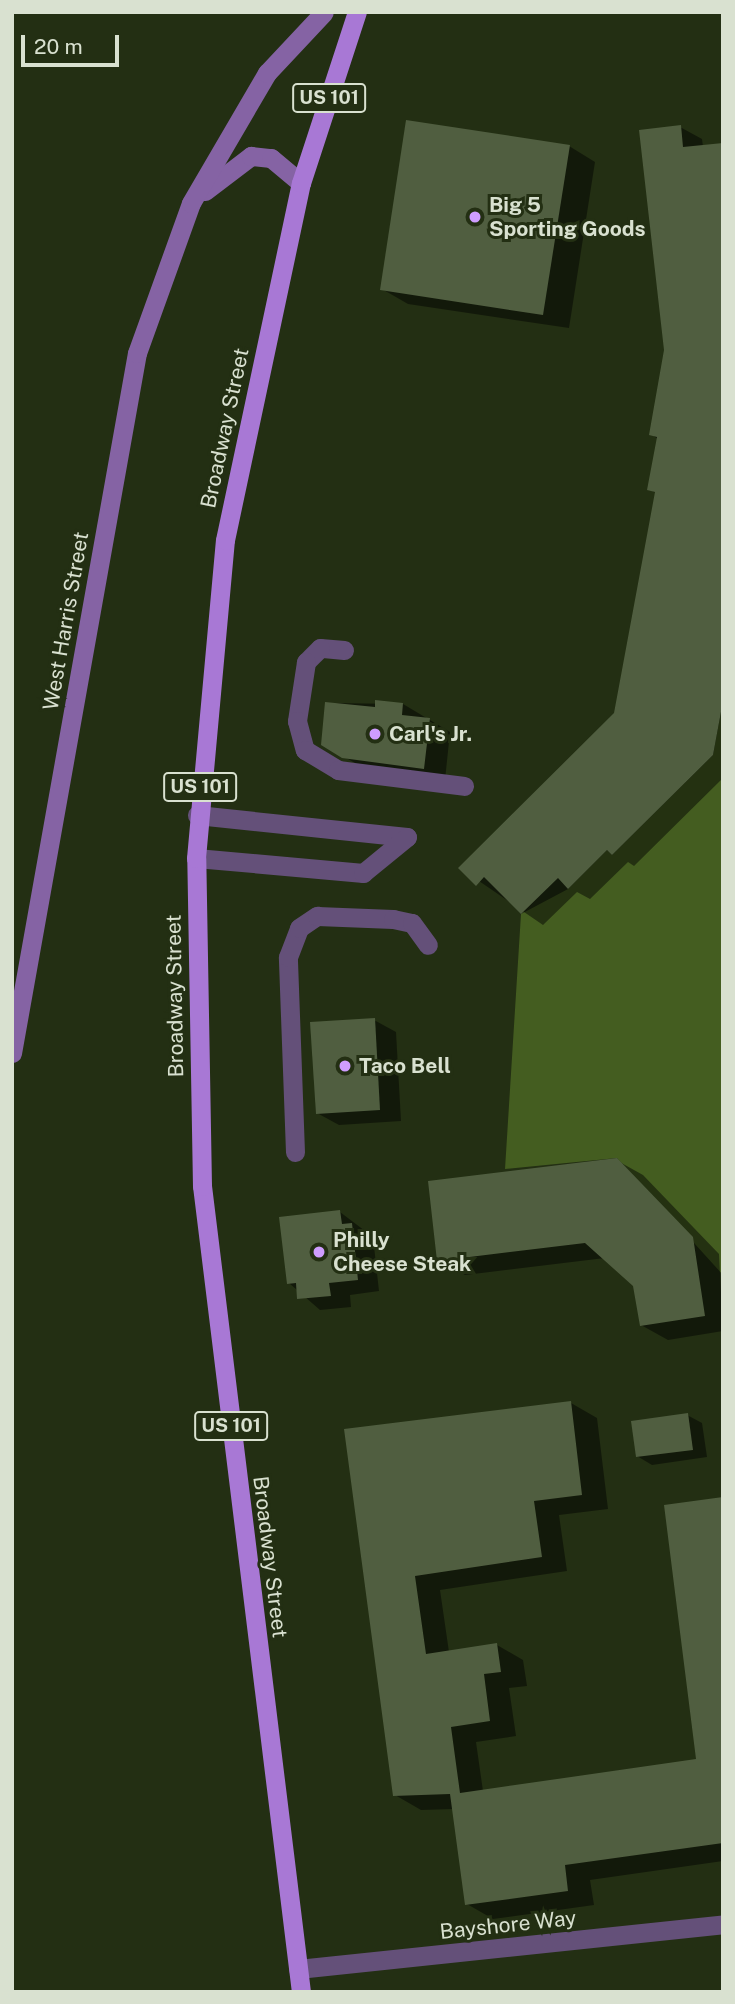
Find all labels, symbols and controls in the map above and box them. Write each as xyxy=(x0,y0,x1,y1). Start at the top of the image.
scale bar xyxy=(24,21,122,65)
text: 20 m xyxy=(34,34,83,59)
road number: US 101 xyxy=(290,82,368,114)
place label: Big 5 Sporting Goods xyxy=(489,192,646,242)
marker: Big 5 Sporting Goods xyxy=(467,209,483,225)
street label: Broadway Street xyxy=(196,346,254,510)
street label: West Harris Street xyxy=(38,530,94,712)
place label: Carl's Jr. xyxy=(389,721,472,747)
marker: Carl's Jr. xyxy=(367,726,383,742)
road number: US 101 xyxy=(162,772,238,802)
street label: Broadway Street xyxy=(161,914,189,1078)
place label: Taco Bell xyxy=(359,1053,451,1079)
marker: Taco Bell xyxy=(337,1058,353,1074)
place label: Philly Cheese Steak xyxy=(333,1227,471,1277)
marker: Philly Cheese Steak xyxy=(311,1244,327,1260)
road number: US 101 xyxy=(192,1410,270,1442)
street label: Broadway Street xyxy=(248,1475,292,1639)
street label: Bayshore Way xyxy=(438,1905,578,1945)

